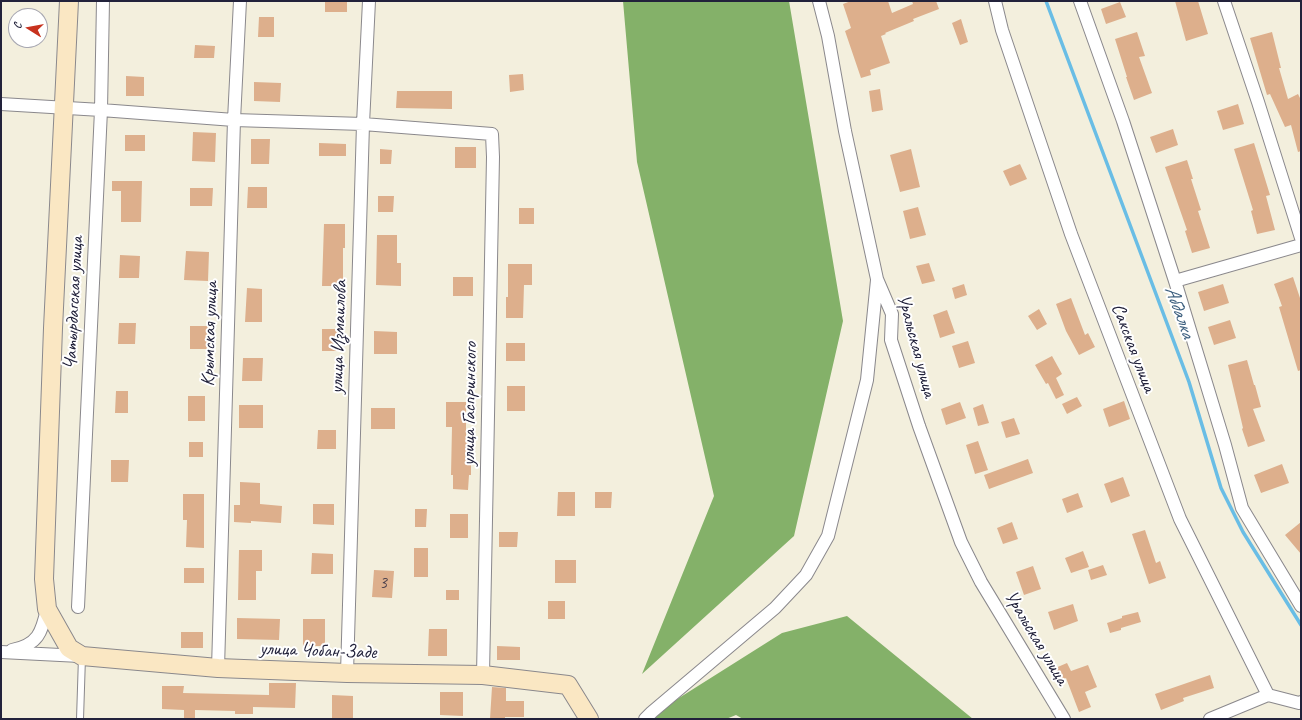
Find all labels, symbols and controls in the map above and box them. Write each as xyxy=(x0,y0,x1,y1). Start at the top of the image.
north arrow xyxy=(8,8,48,48)
text: С xyxy=(10,22,25,30)
street label: Чатырдагская улица xyxy=(59,236,89,370)
street label: улица Измаилова xyxy=(326,280,352,394)
street label: Крымская улица xyxy=(197,281,223,387)
water label: Абдалка xyxy=(1159,283,1199,341)
street label: Уральская улица xyxy=(891,292,941,400)
street label: Сакская улица xyxy=(1106,300,1160,396)
street label: улица Гаспринского xyxy=(458,342,482,466)
house number: 3 xyxy=(379,574,387,594)
street label: Уральская улица xyxy=(999,587,1073,689)
street label: улица Чобан-Заде xyxy=(259,638,377,664)

